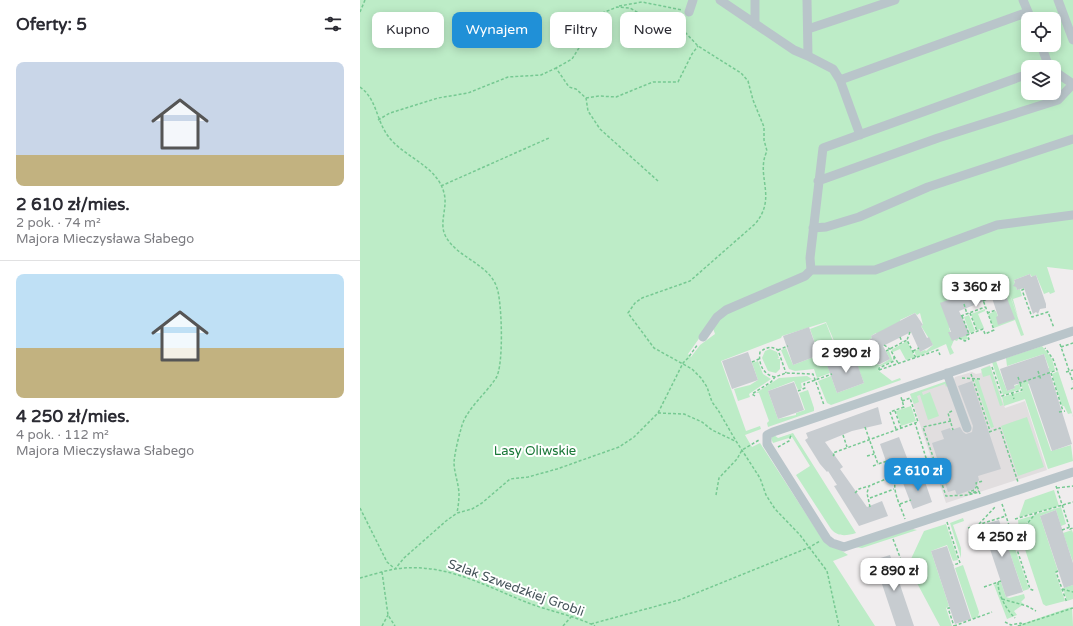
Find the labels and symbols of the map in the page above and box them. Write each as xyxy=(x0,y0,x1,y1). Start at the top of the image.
pin: 3 360 zł xyxy=(935,274,1017,308)
pin: 2 990 zł xyxy=(805,340,887,374)
park label: Lasy Oliwskie xyxy=(494,443,576,459)
pin: 2 610 zł xyxy=(877,458,959,492)
pin: 4 250 zł xyxy=(961,524,1043,558)
street label: Szlak Szwedzkiej Grobli xyxy=(446,556,586,620)
pin: 2 890 zł xyxy=(853,558,935,592)

